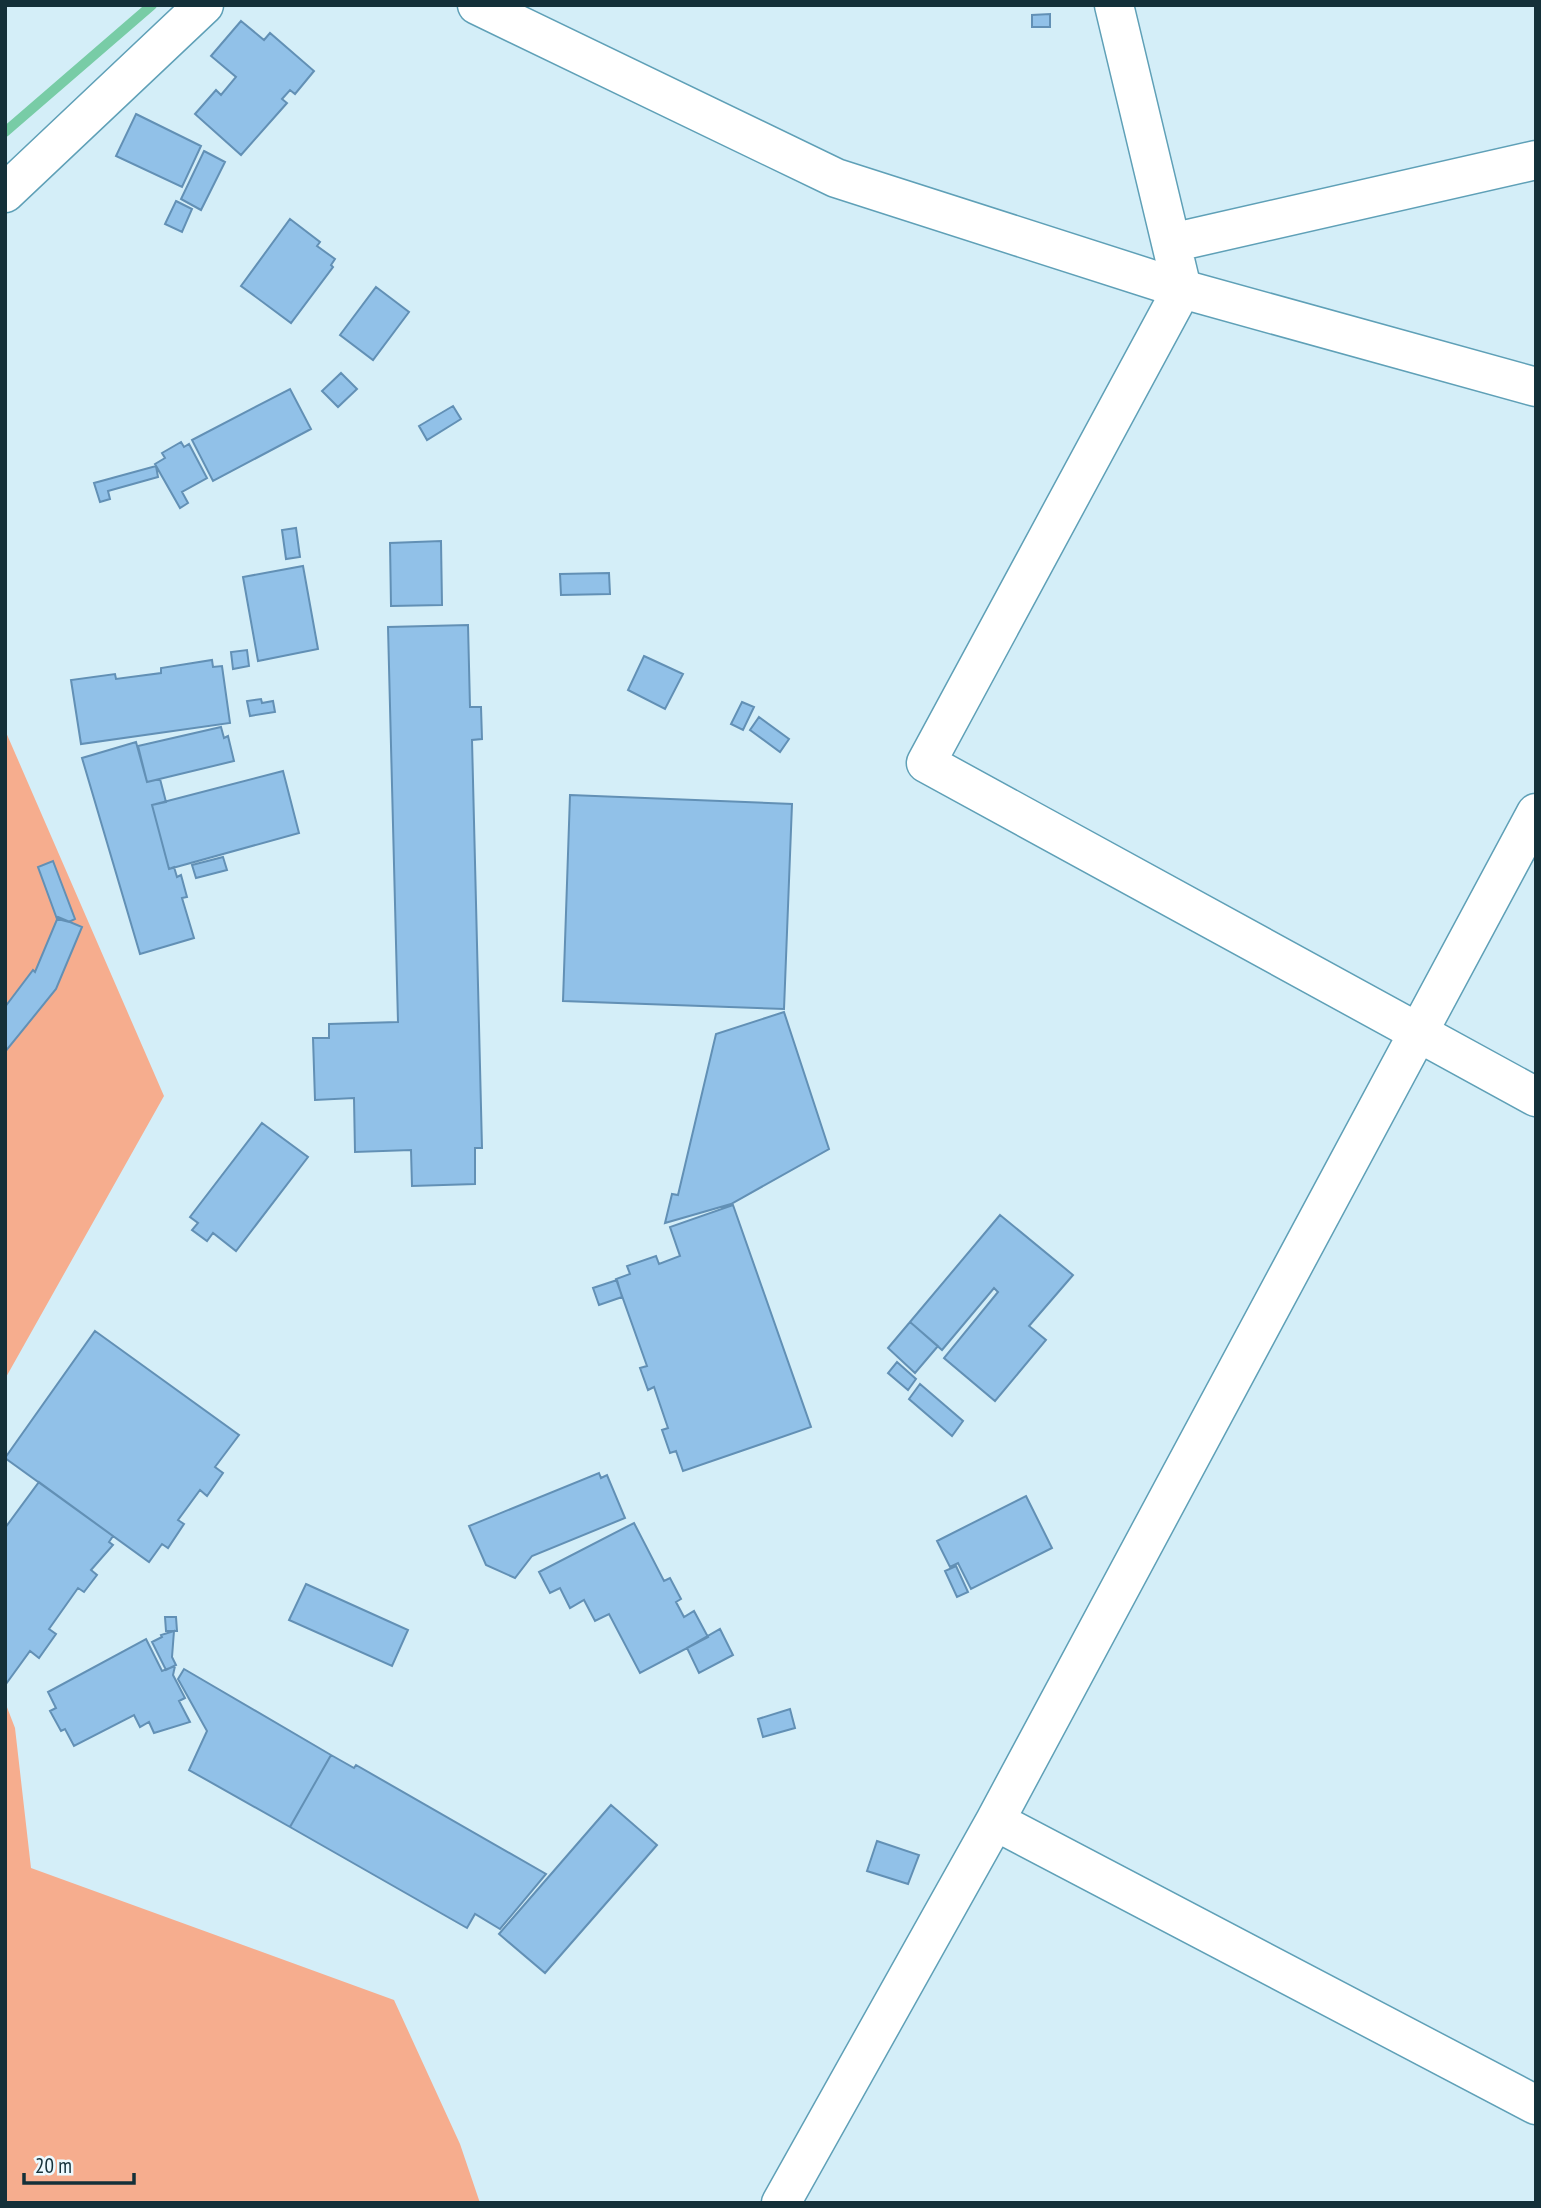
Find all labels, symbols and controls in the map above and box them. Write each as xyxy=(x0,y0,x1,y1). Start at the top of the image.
scale bar xyxy=(24,2142,135,2186)
text: 20 m xyxy=(35,2152,72,2179)

